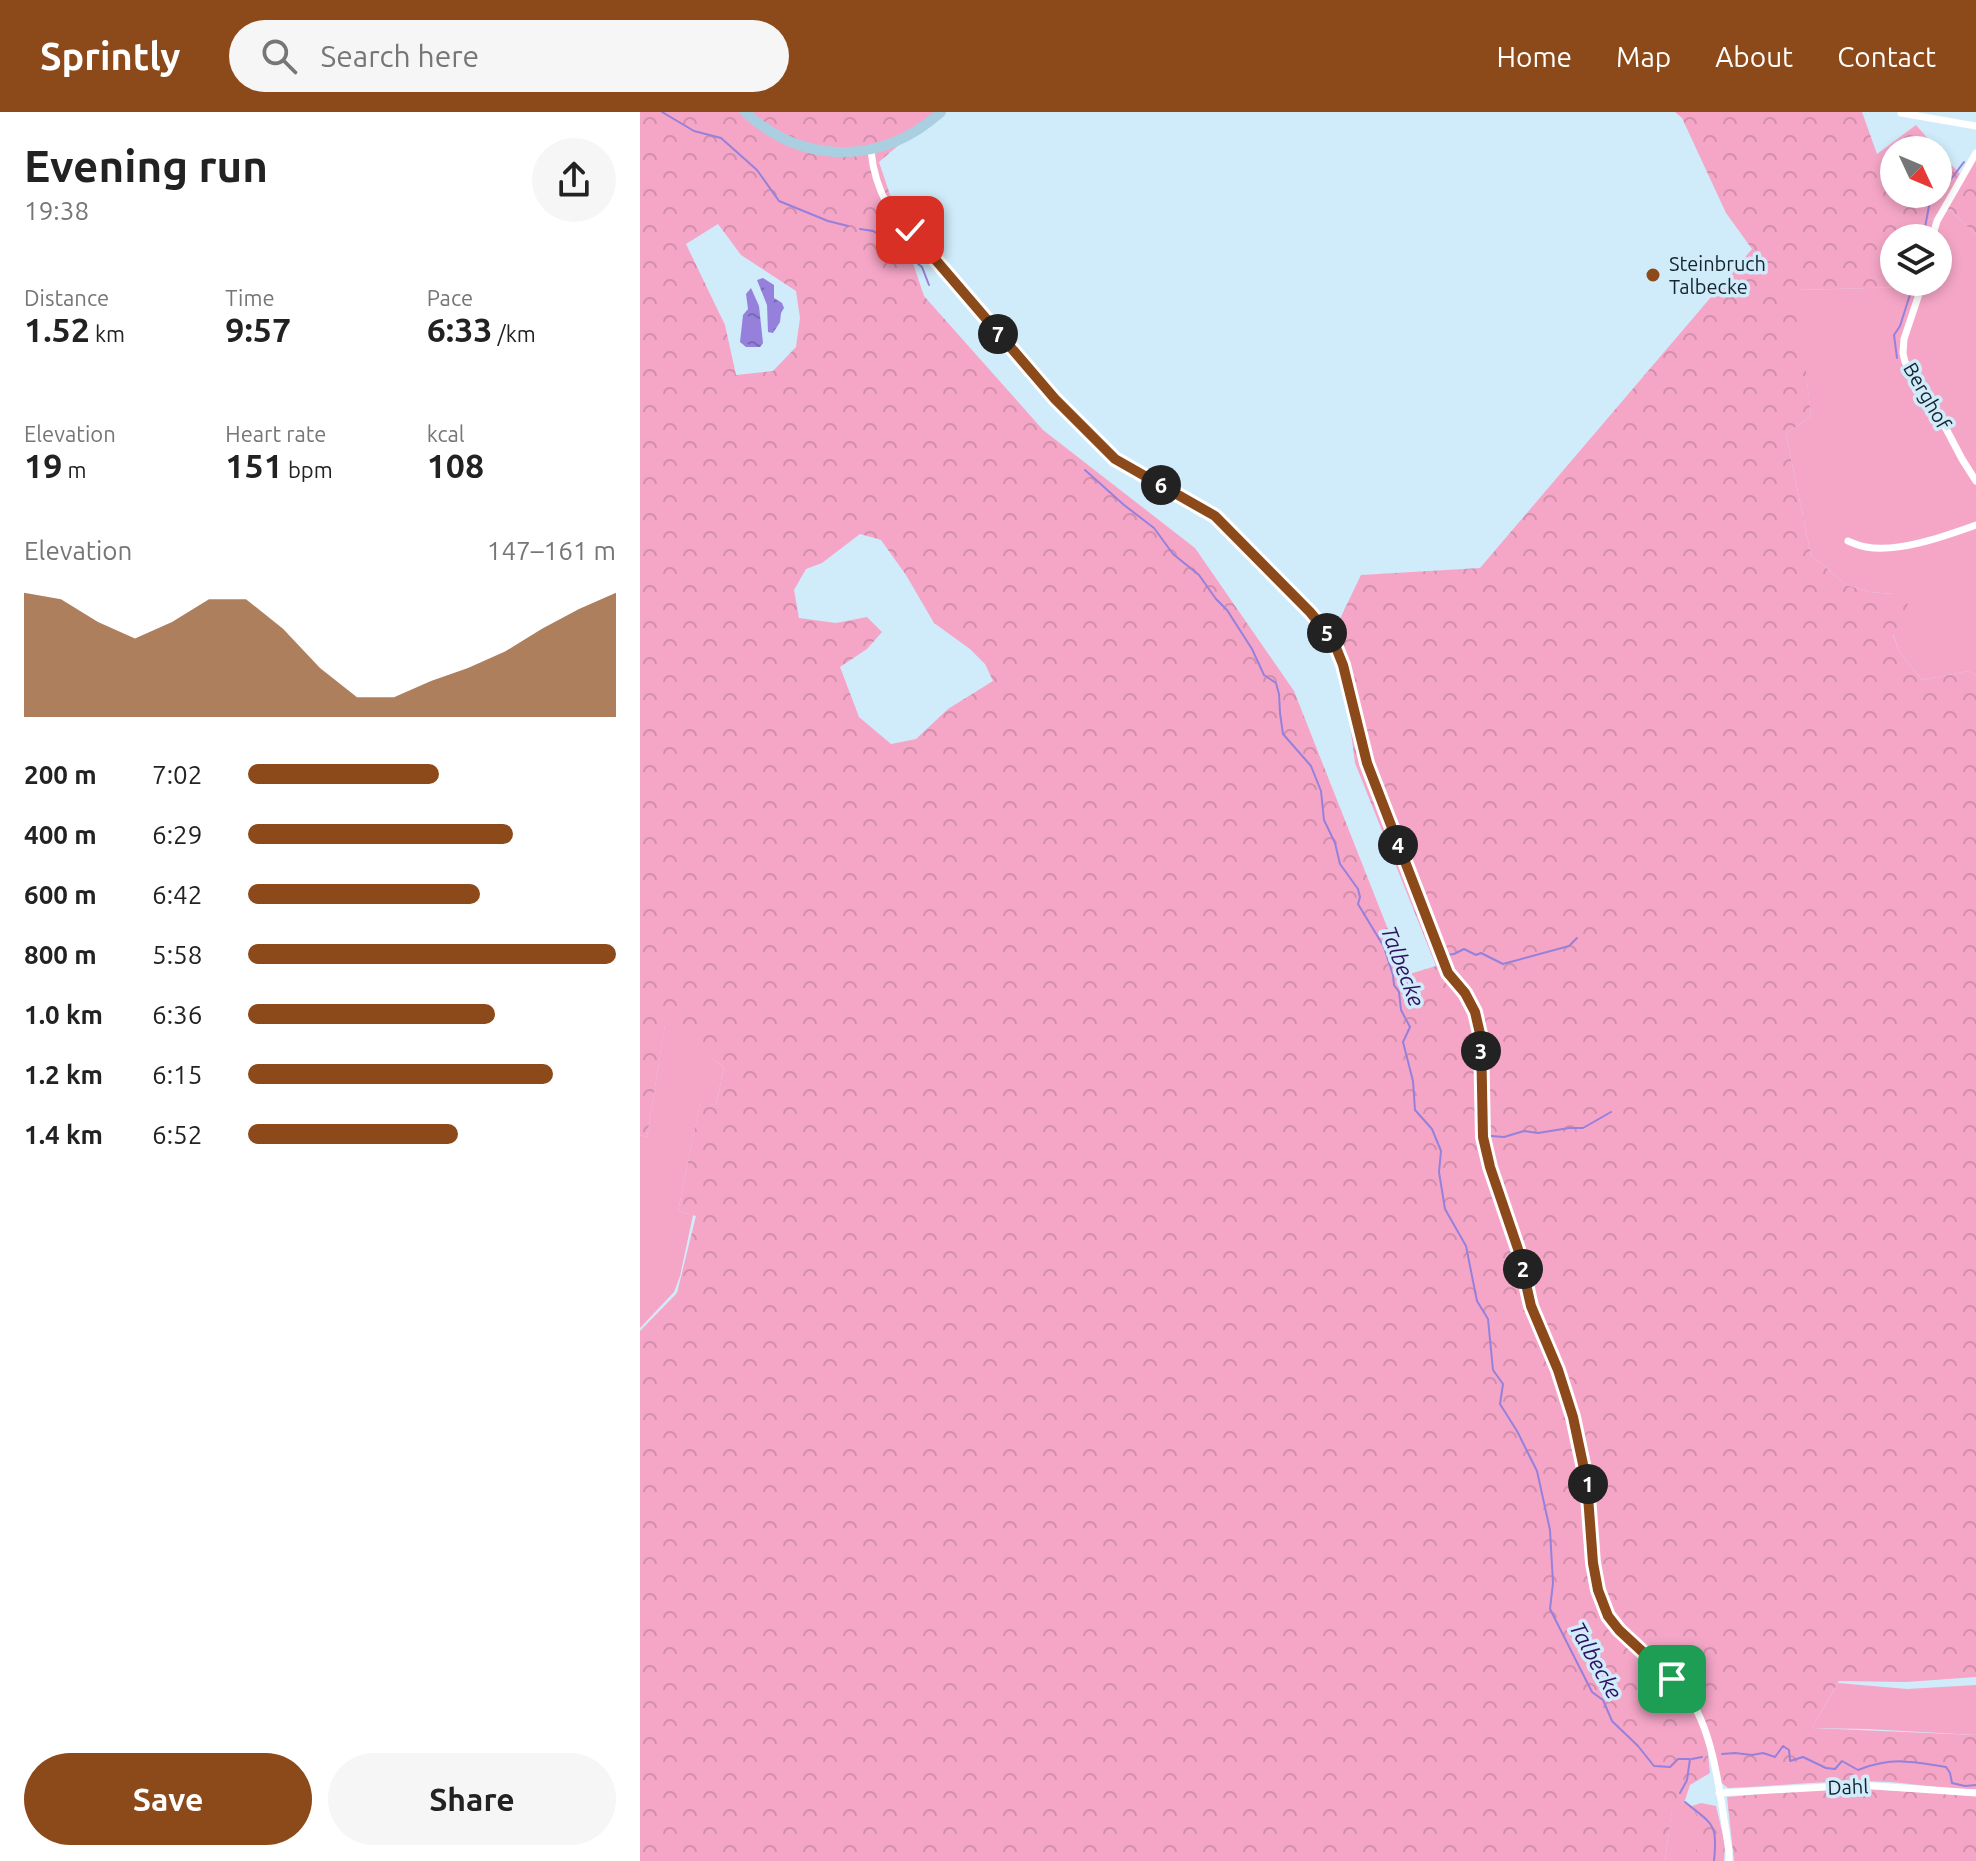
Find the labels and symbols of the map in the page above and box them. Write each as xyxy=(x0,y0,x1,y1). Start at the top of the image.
north arrow xyxy=(1880,136,1952,208)
pin xyxy=(876,196,944,264)
place label: Steinbruch Talbecke xyxy=(1669,252,1766,298)
marker: Steinbruch Talbecke xyxy=(1644,266,1662,284)
pin: 7 xyxy=(978,314,1018,354)
street label: Berghof xyxy=(1899,358,1956,434)
pin: 6 xyxy=(1141,465,1181,505)
pin: 5 xyxy=(1307,613,1347,653)
pin: 4 xyxy=(1378,825,1418,865)
water label: Talbecke xyxy=(1377,922,1430,1009)
pin: 3 xyxy=(1461,1031,1501,1071)
pin: 2 xyxy=(1503,1249,1543,1289)
pin: 1 xyxy=(1568,1464,1608,1504)
water label: Talbecke xyxy=(1565,1617,1628,1703)
pin xyxy=(1638,1645,1706,1713)
street label: Dahl xyxy=(1827,1774,1869,1799)

